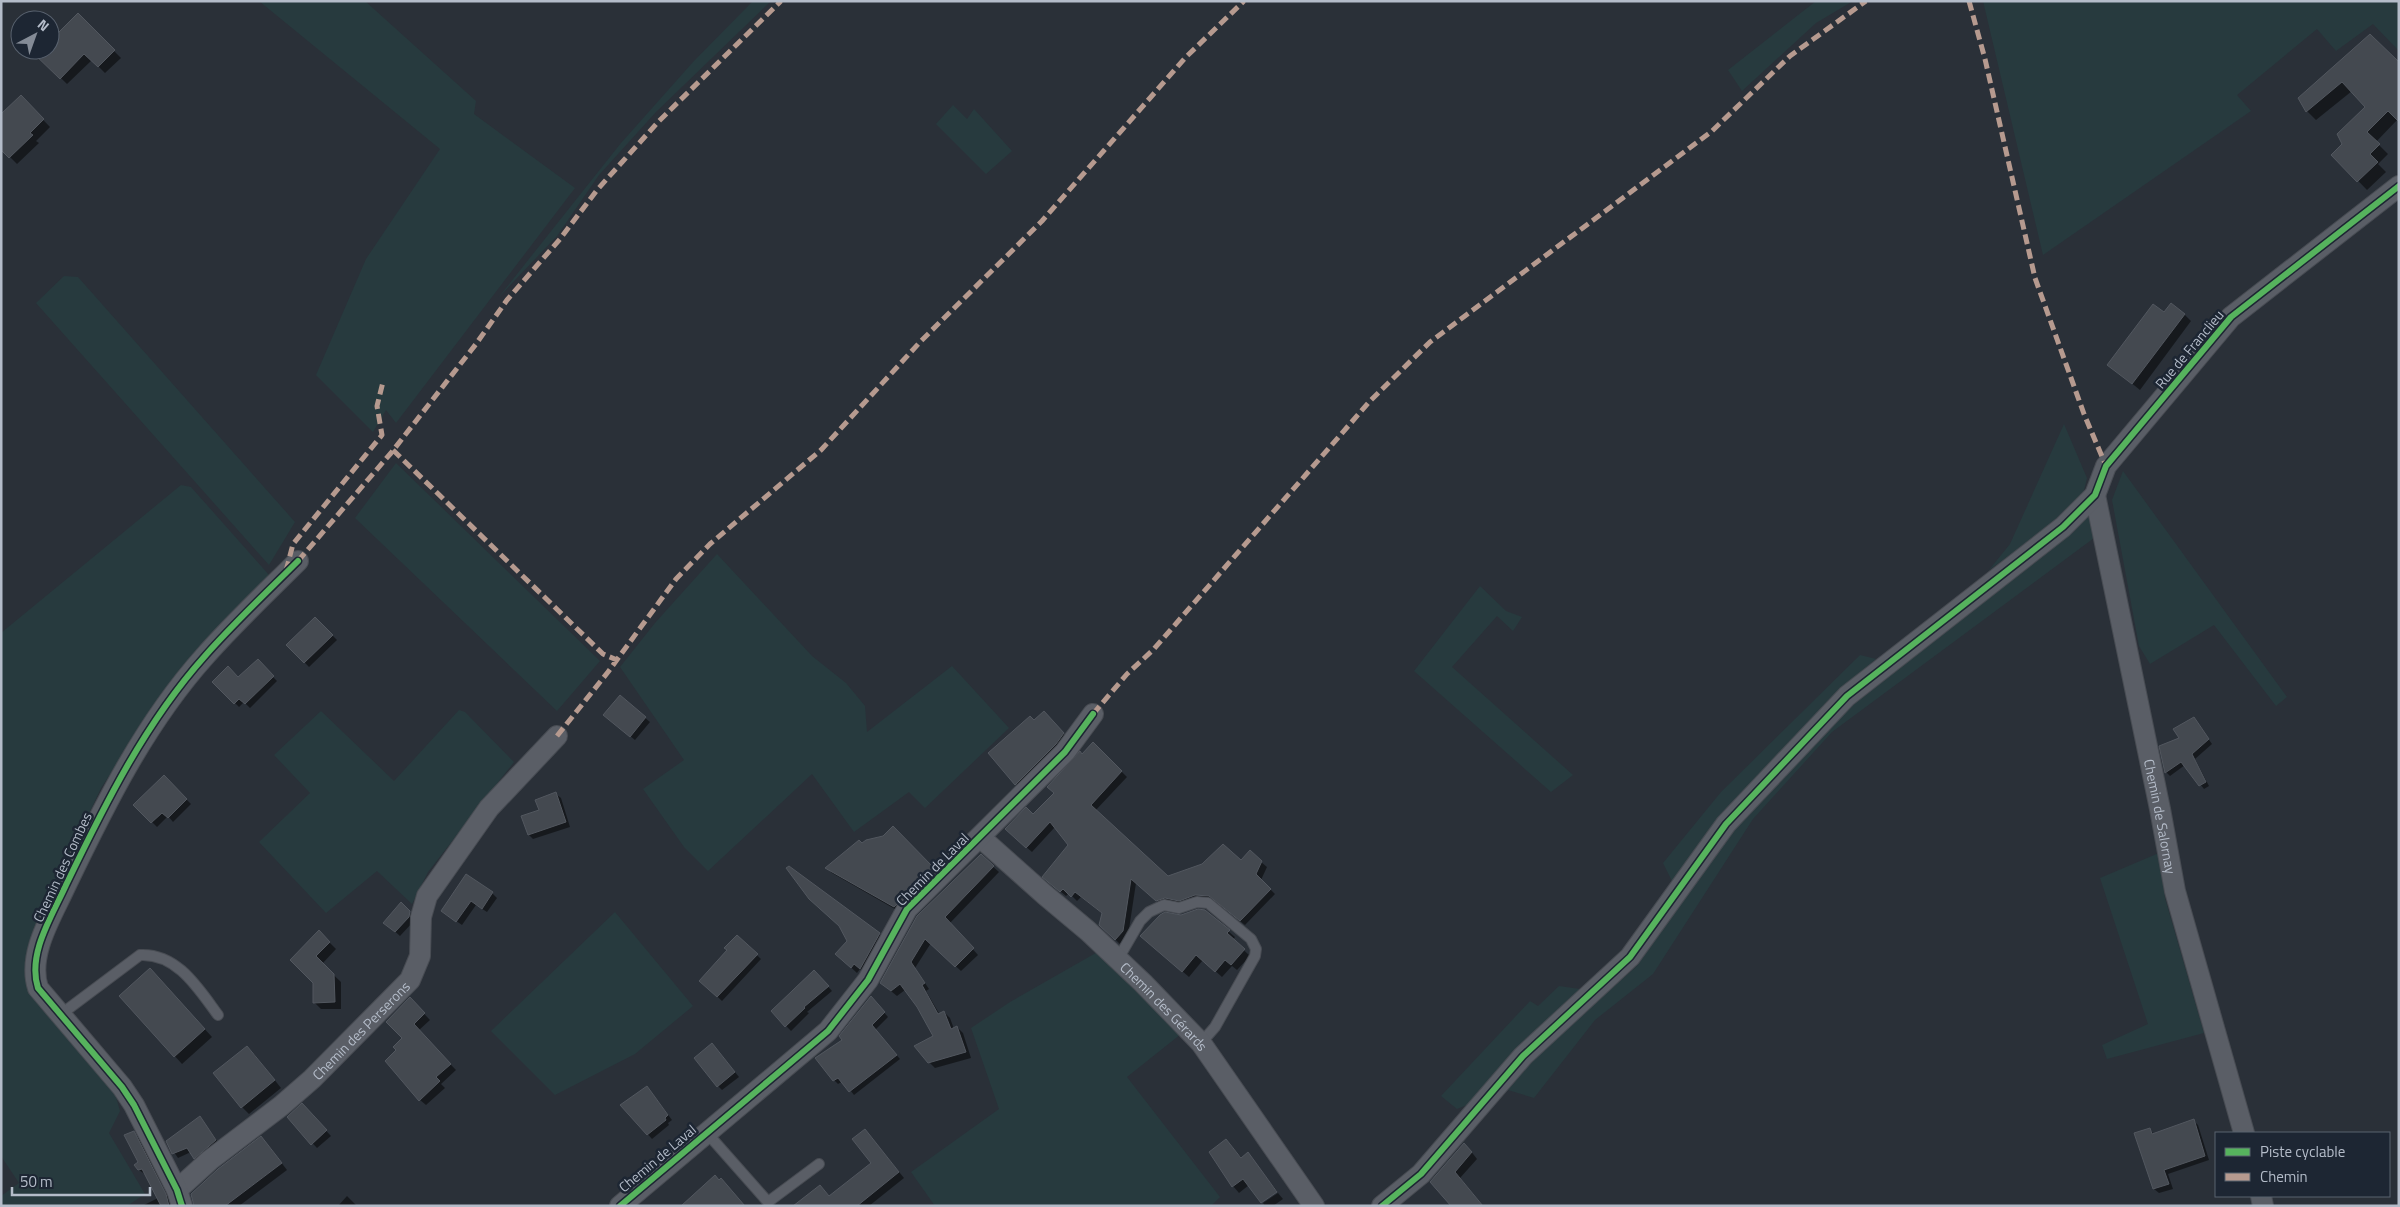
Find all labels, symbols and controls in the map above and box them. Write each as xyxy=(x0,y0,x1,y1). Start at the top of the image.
north arrow xyxy=(10,10,60,60)
text: N xyxy=(33,14,54,36)
street label: Rue de Franclieu xyxy=(2150,305,2228,393)
street label: Chemin de Salornay xyxy=(2139,757,2182,876)
street label: Chemin des Combes xyxy=(27,809,97,925)
street label: Chemin de Laval xyxy=(891,828,973,910)
street label: Chemin des Gérards xyxy=(1116,957,1214,1055)
street label: Chemin des Perserons xyxy=(307,976,414,1084)
street label: Chemin de Laval xyxy=(614,1119,700,1197)
legend xyxy=(2215,1132,2390,1197)
text: Piste cyclable xyxy=(2260,1140,2345,1163)
scale bar xyxy=(12,1164,150,1196)
text: Chemin xyxy=(2260,1165,2308,1188)
text: 50 m xyxy=(20,1170,53,1193)

